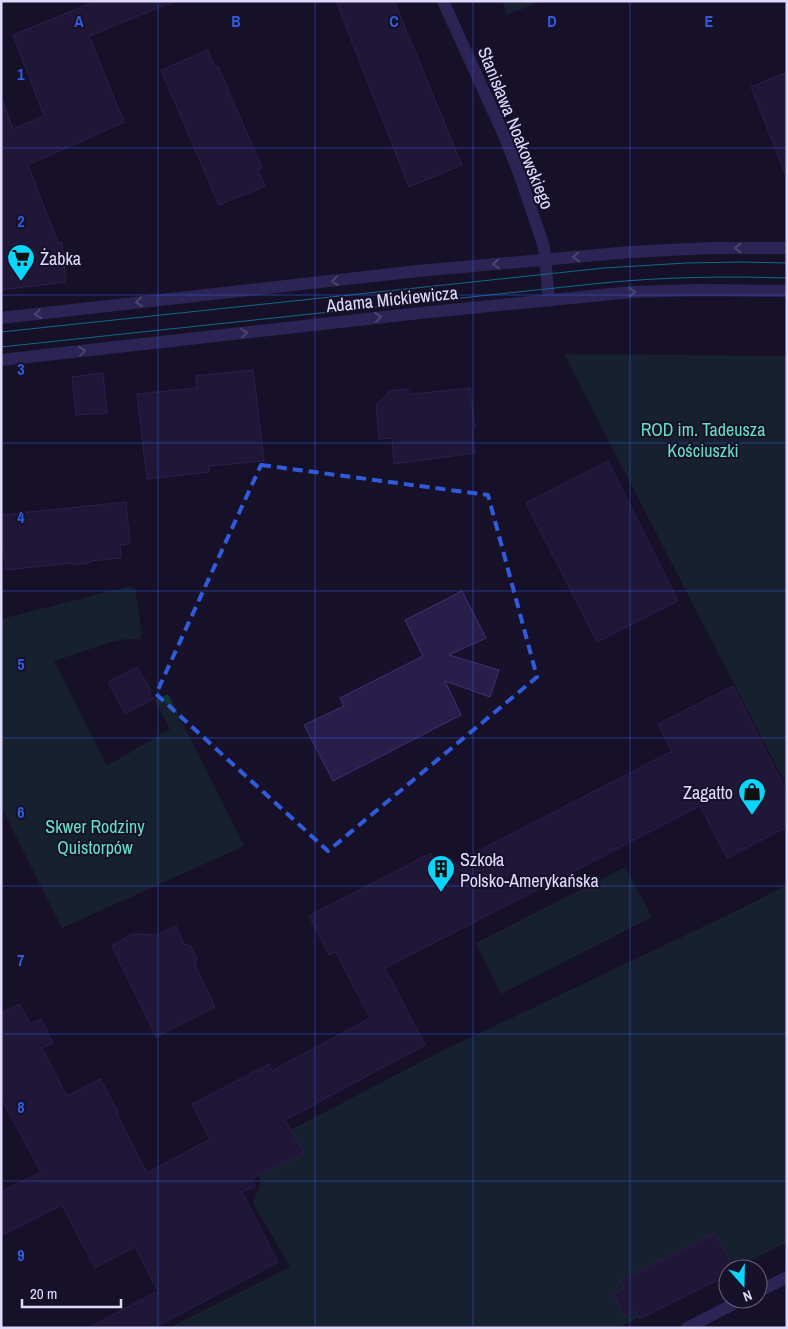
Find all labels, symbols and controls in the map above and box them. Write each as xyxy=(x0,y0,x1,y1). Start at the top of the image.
text: A xyxy=(74,10,84,32)
text: B xyxy=(231,10,241,32)
text: C xyxy=(389,10,399,32)
text: D xyxy=(547,10,557,32)
text: E xyxy=(705,10,714,32)
street label: Stanisława Noakowskiego xyxy=(472,43,560,213)
text: 1 xyxy=(17,63,25,85)
text: 2 xyxy=(17,210,25,232)
supermarket icon: Żabka xyxy=(6,243,36,282)
one-way arrow xyxy=(734,243,742,253)
place label: Żabka xyxy=(40,246,81,271)
one-way arrow xyxy=(572,251,580,262)
one-way arrow xyxy=(492,259,500,270)
one-way arrow xyxy=(330,275,338,286)
street label: Adama Mickiewicza xyxy=(324,280,459,318)
one-way arrow xyxy=(628,287,636,298)
one-way arrow xyxy=(134,296,142,307)
one-way arrow xyxy=(34,308,42,319)
one-way arrow xyxy=(374,312,382,323)
one-way arrow xyxy=(240,328,248,339)
one-way arrow xyxy=(79,346,87,357)
text: 3 xyxy=(17,358,25,380)
park label: ROD im. Tadeusza Kościuszki xyxy=(641,417,765,463)
text: 4 xyxy=(17,506,25,528)
text: 5 xyxy=(17,653,25,675)
shop icon: Zagatto xyxy=(737,777,767,816)
place label: Zagatto xyxy=(683,780,733,805)
text: 6 xyxy=(17,801,25,823)
park label: Skwer Rodziny Quistorpów xyxy=(45,814,145,860)
place label: Szkoła Polsko-Amerykańska xyxy=(460,847,599,893)
building icon: Szkoła Polsko-Amerykańska xyxy=(426,854,456,893)
text: 7 xyxy=(17,949,25,971)
text: 8 xyxy=(17,1096,25,1118)
text: 9 xyxy=(17,1244,25,1266)
north arrow xyxy=(718,1259,768,1309)
scale bar xyxy=(22,1276,121,1308)
text: 20 m xyxy=(30,1283,57,1304)
text: N xyxy=(740,1286,754,1306)

